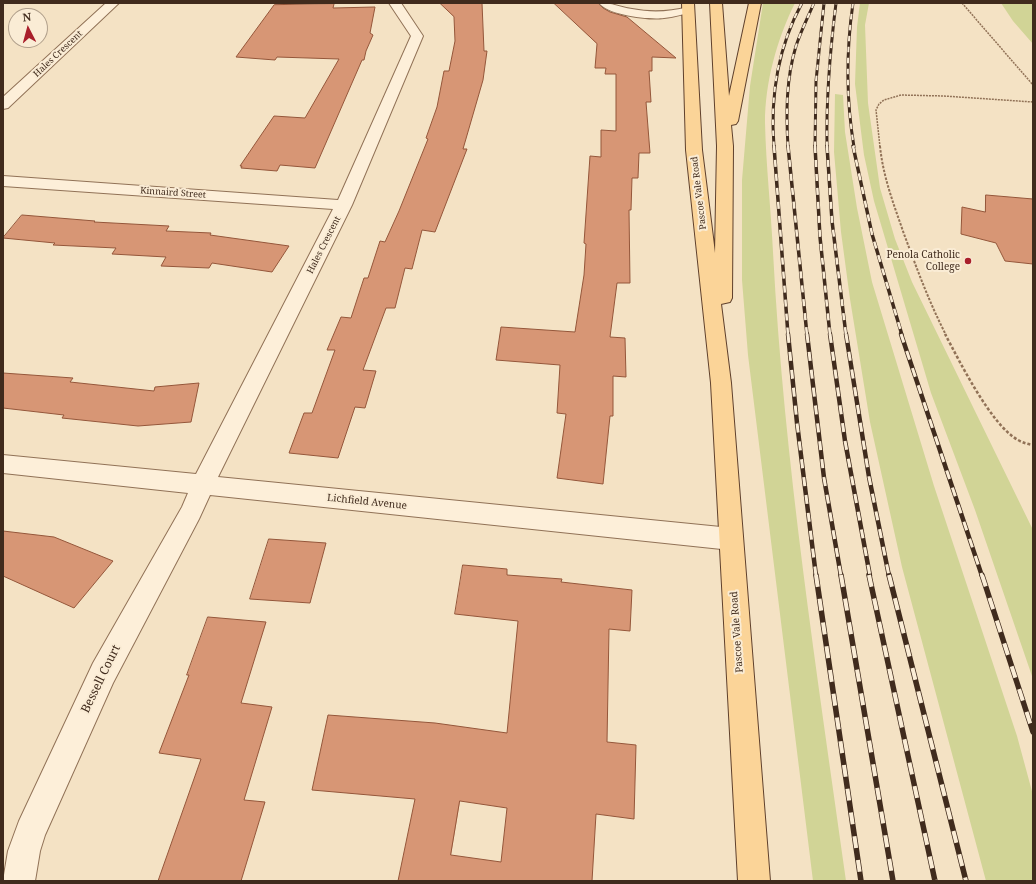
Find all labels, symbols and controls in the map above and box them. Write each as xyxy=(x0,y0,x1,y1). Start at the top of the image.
north arrow xyxy=(8,8,48,48)
text: N xyxy=(22,9,32,24)
street label: Hales Crescent xyxy=(31,29,85,79)
street label: Pascoe Vale Road xyxy=(689,156,709,230)
street label: Kinnaird Street xyxy=(140,185,206,201)
street label: Hales Crescent xyxy=(305,214,343,276)
place label: Penola Catholic College xyxy=(886,249,960,272)
marker: Penola Catholic College xyxy=(963,256,973,266)
street label: Lichfield Avenue xyxy=(326,492,408,512)
street label: Pascoe Vale Road xyxy=(728,591,746,673)
street label: Bessell Court xyxy=(78,643,124,715)

